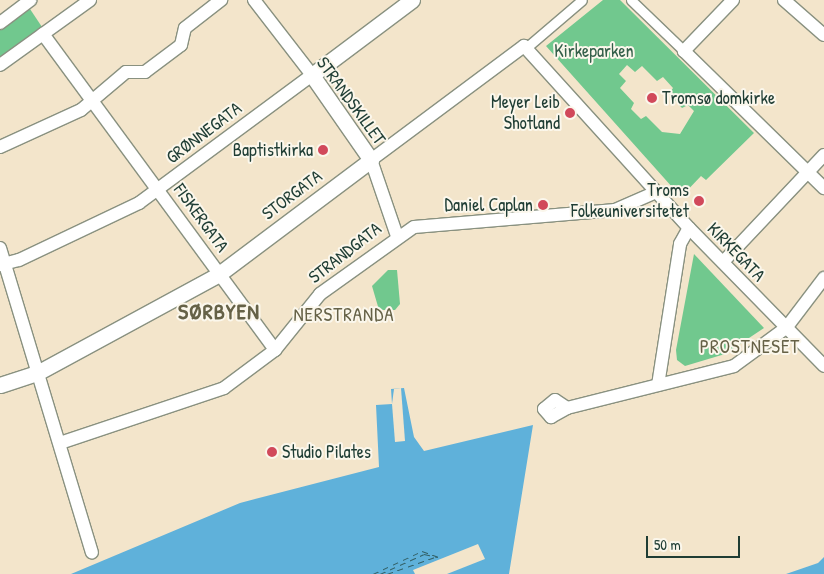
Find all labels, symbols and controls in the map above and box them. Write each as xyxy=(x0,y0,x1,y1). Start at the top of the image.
park label: Kirkeparken xyxy=(554,40,634,62)
street label: STRANDSKILLET xyxy=(312,53,390,149)
place label: Tromsø domkirke xyxy=(662,87,775,109)
place label: Meyer Leib Shotland xyxy=(491,92,560,134)
marker: Tromsø domkirke xyxy=(646,92,658,104)
street label: GRØNNEGATA xyxy=(162,98,246,168)
marker: Meyer Leib Shotland xyxy=(564,107,576,119)
place label: Baptistkirka xyxy=(233,139,313,161)
marker: Baptistkirka xyxy=(317,144,329,156)
street label: STORGATA xyxy=(258,165,326,225)
street label: FISKERGATA xyxy=(169,180,233,256)
place label: Troms Folkeuniversitetet xyxy=(571,180,689,222)
place label: Daniel Caplan xyxy=(445,194,533,216)
marker: Troms Folkeuniversitetet xyxy=(693,195,705,207)
marker: Daniel Caplan xyxy=(537,199,549,211)
street label: STRANDGATA xyxy=(304,218,386,288)
street label: KIRKEGATA xyxy=(703,218,769,286)
district label: SØRBYEN xyxy=(177,299,261,325)
district label: NERSTRANDA xyxy=(292,304,396,326)
district label: PROSTNESET xyxy=(699,336,801,358)
place label: Studio Pilates xyxy=(282,441,371,463)
marker: Studio Pilates xyxy=(266,446,278,458)
scale bar xyxy=(649,526,743,558)
text: 50 m xyxy=(654,534,681,555)

